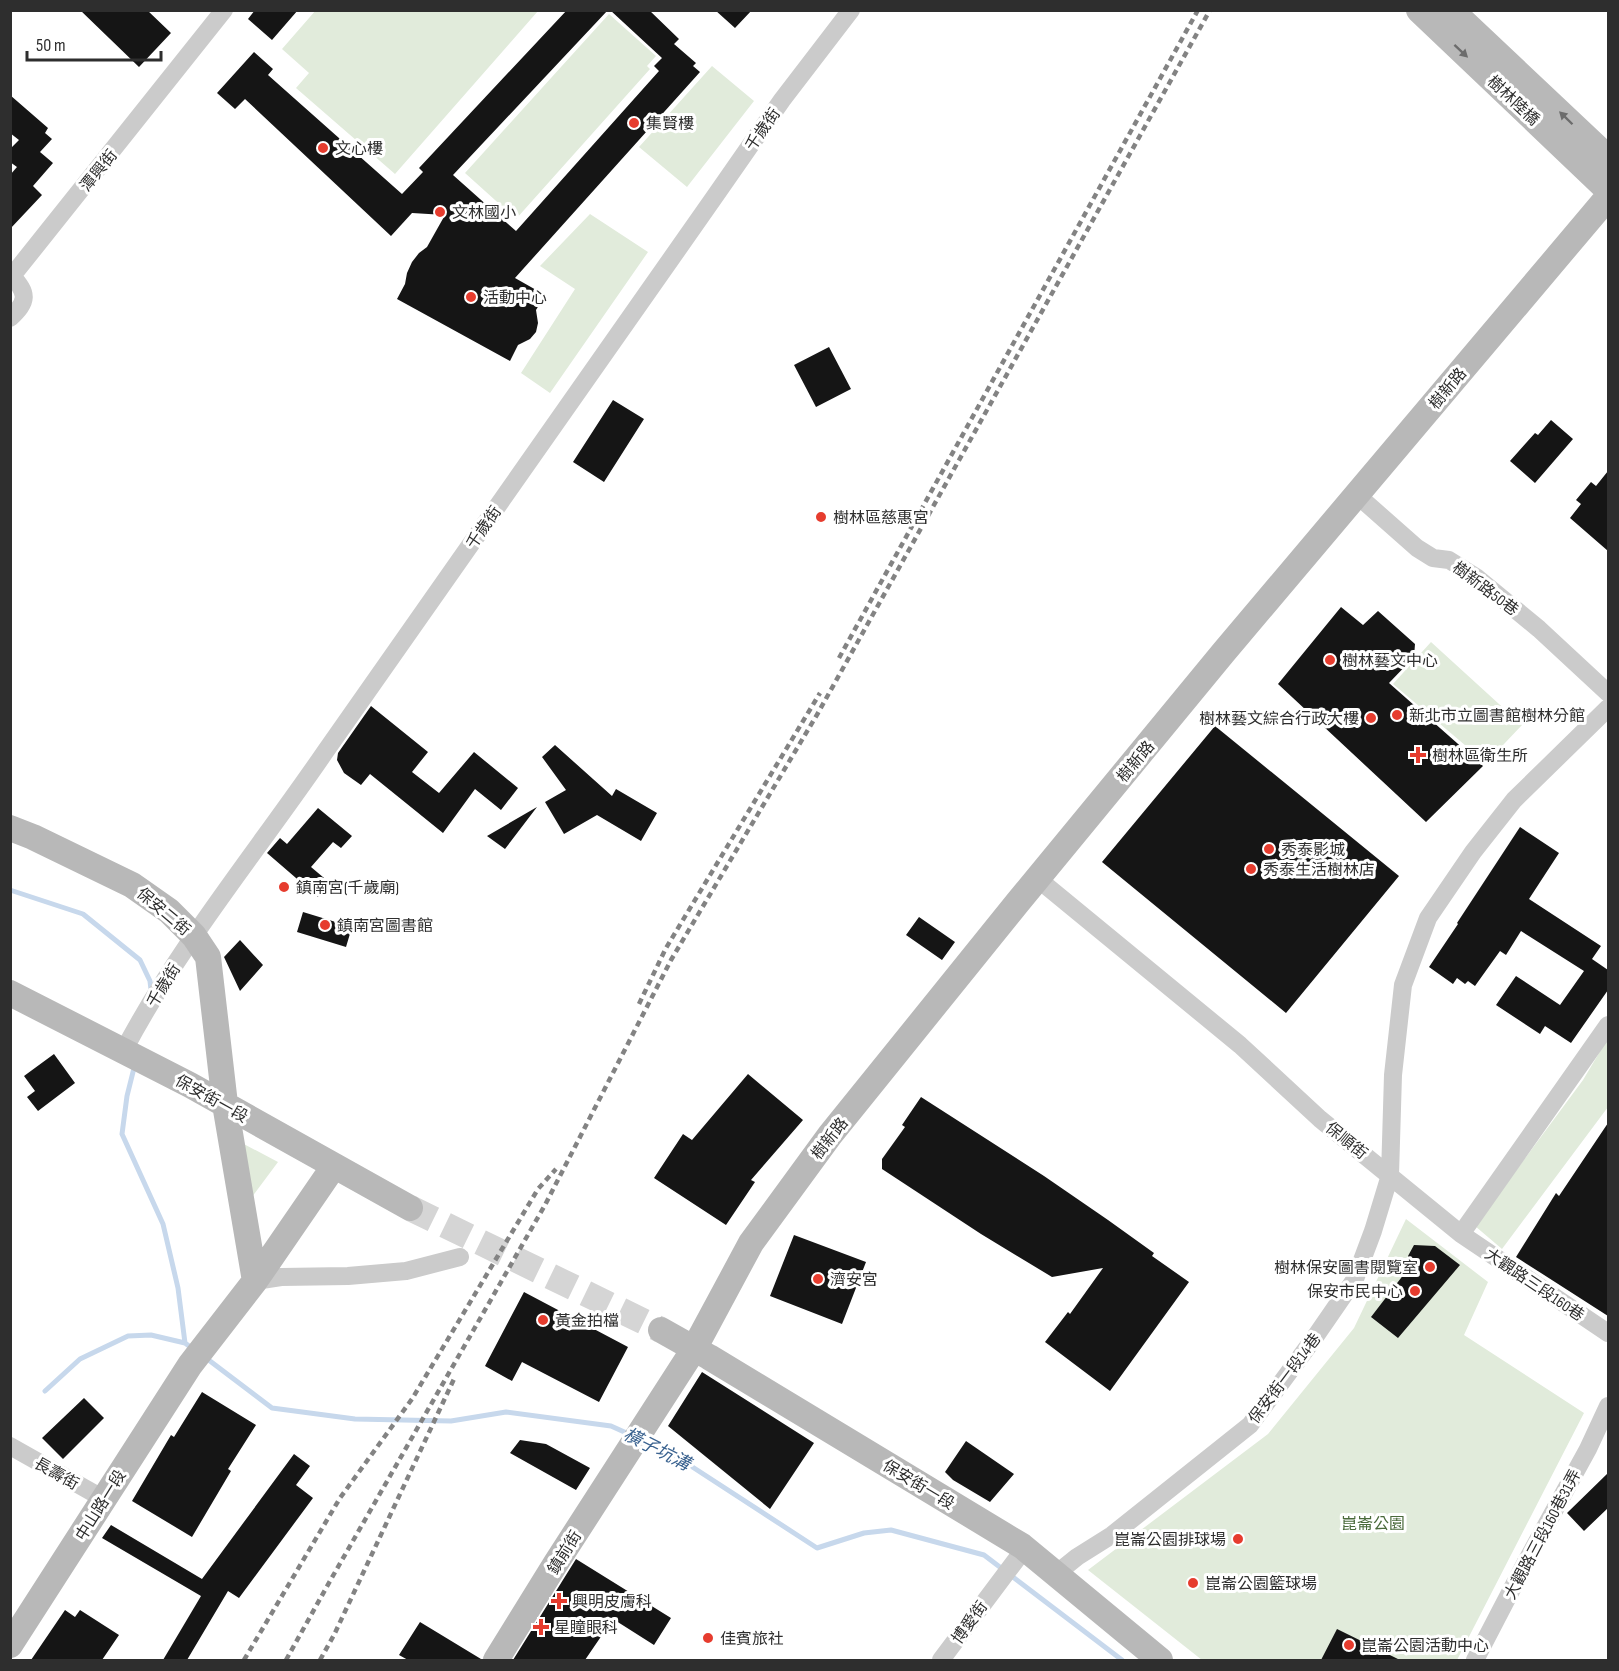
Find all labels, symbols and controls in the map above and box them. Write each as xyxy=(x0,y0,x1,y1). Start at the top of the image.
scale bar xyxy=(27,24,160,62)
text: 50 m xyxy=(36,35,66,56)
one-way arrow xyxy=(1454,43,1468,57)
street label: 樹林陸橋 xyxy=(1483,72,1543,130)
street label: 千歲街 xyxy=(742,105,785,155)
one-way arrow xyxy=(1560,111,1574,125)
place label: 集賢樓 xyxy=(646,115,694,134)
marker: 集賢樓 xyxy=(627,116,641,130)
place label: 文心樓 xyxy=(335,140,383,159)
marker: 文心樓 xyxy=(316,141,330,155)
street label: 潭興街 xyxy=(77,146,122,196)
place label: 文林國小 xyxy=(452,204,516,223)
marker: 文林國小 xyxy=(433,205,447,219)
place label: 活動中心 xyxy=(483,289,547,308)
marker: 活動中心 xyxy=(464,290,478,304)
street label: 樹新路 xyxy=(1425,364,1471,413)
street label: 千歲街 xyxy=(463,503,506,553)
place label: 樹林區慈惠宮 xyxy=(833,509,929,528)
marker: 樹林區慈惠宮 xyxy=(814,510,828,524)
street label: 樹新路50巷 xyxy=(1448,558,1522,620)
place label: 樹林藝文中心 xyxy=(1342,652,1438,671)
marker: 樹林藝文中心 xyxy=(1323,653,1337,667)
place label: 新北市立圖書館樹林分館 xyxy=(1409,707,1585,726)
marker: 新北市立圖書館樹林分館 xyxy=(1390,708,1404,722)
place label: 樹林藝文綜合行政大樓 xyxy=(1199,710,1359,729)
marker: 樹林藝文綜合行政大樓 xyxy=(1364,711,1378,725)
street label: 樹新路 xyxy=(1113,737,1159,786)
marker: 樹林區衛生所 xyxy=(1409,746,1427,764)
place label: 樹林區衛生所 xyxy=(1432,747,1528,766)
place label: 秀泰影城 xyxy=(1281,841,1345,860)
marker: 秀泰影城 xyxy=(1262,842,1276,856)
place label: 秀泰生活樹林店 xyxy=(1263,861,1375,880)
marker: 秀泰生活樹林店 xyxy=(1244,862,1258,876)
place label: 鎮南宮(千歲廟) xyxy=(296,879,399,898)
marker: 鎮南宮(千歲廟) xyxy=(277,880,291,894)
street label: 保安二街 xyxy=(132,884,194,940)
place label: 鎮南宮圖書館 xyxy=(337,917,433,936)
marker: 鎮南宮圖書館 xyxy=(318,918,332,932)
street label: 千歲街 xyxy=(143,960,185,1011)
street label: 保安街一段 xyxy=(172,1072,251,1127)
street label: 樹新路 xyxy=(808,1114,852,1164)
street label: 保順街 xyxy=(1321,1119,1371,1164)
street label: 大觀路三段160巷 xyxy=(1481,1245,1587,1325)
place label: 樹林保安圖書閱覽室 xyxy=(1274,1259,1418,1278)
marker: 樹林保安圖書閱覽室 xyxy=(1423,1260,1437,1274)
place label: 濟安宮 xyxy=(830,1271,878,1290)
marker: 濟安宮 xyxy=(811,1272,825,1286)
place label: 保安市民中心 xyxy=(1307,1283,1403,1302)
marker: 保安市民中心 xyxy=(1408,1284,1422,1298)
place label: 黃金拍檔 xyxy=(555,1312,619,1331)
marker: 黃金拍檔 xyxy=(536,1313,550,1327)
street label: 保安街一段14巷 xyxy=(1245,1330,1325,1428)
water label: 橫子坑溝 xyxy=(620,1424,696,1477)
street label: 長壽街 xyxy=(31,1454,82,1494)
street label: 保安街一段 xyxy=(879,1457,957,1514)
street label: 中山路一段 xyxy=(72,1467,131,1545)
street label: 大觀路三段160巷31弄 xyxy=(1501,1467,1586,1603)
park label: 崑崙公園 xyxy=(1341,1515,1405,1534)
street label: 鎮前街 xyxy=(544,1527,586,1578)
place label: 崑崙公園排球場 xyxy=(1114,1531,1226,1550)
marker: 崑崙公園排球場 xyxy=(1231,1532,1245,1546)
place label: 崑崙公園籃球場 xyxy=(1205,1574,1317,1594)
marker: 崑崙公園籃球場 xyxy=(1186,1576,1200,1590)
marker: 興明皮膚科 xyxy=(550,1592,568,1610)
place label: 興明皮膚科 xyxy=(572,1593,652,1612)
street label: 博愛街 xyxy=(948,1598,992,1648)
marker: 星瞳眼科 xyxy=(532,1618,550,1636)
place label: 星瞳眼科 xyxy=(554,1618,618,1638)
place label: 佳賓旅社 xyxy=(720,1630,784,1649)
marker: 佳賓旅社 xyxy=(701,1631,715,1645)
place label: 崑崙公園活動中心 xyxy=(1361,1637,1489,1656)
marker: 崑崙公園活動中心 xyxy=(1342,1638,1356,1652)

